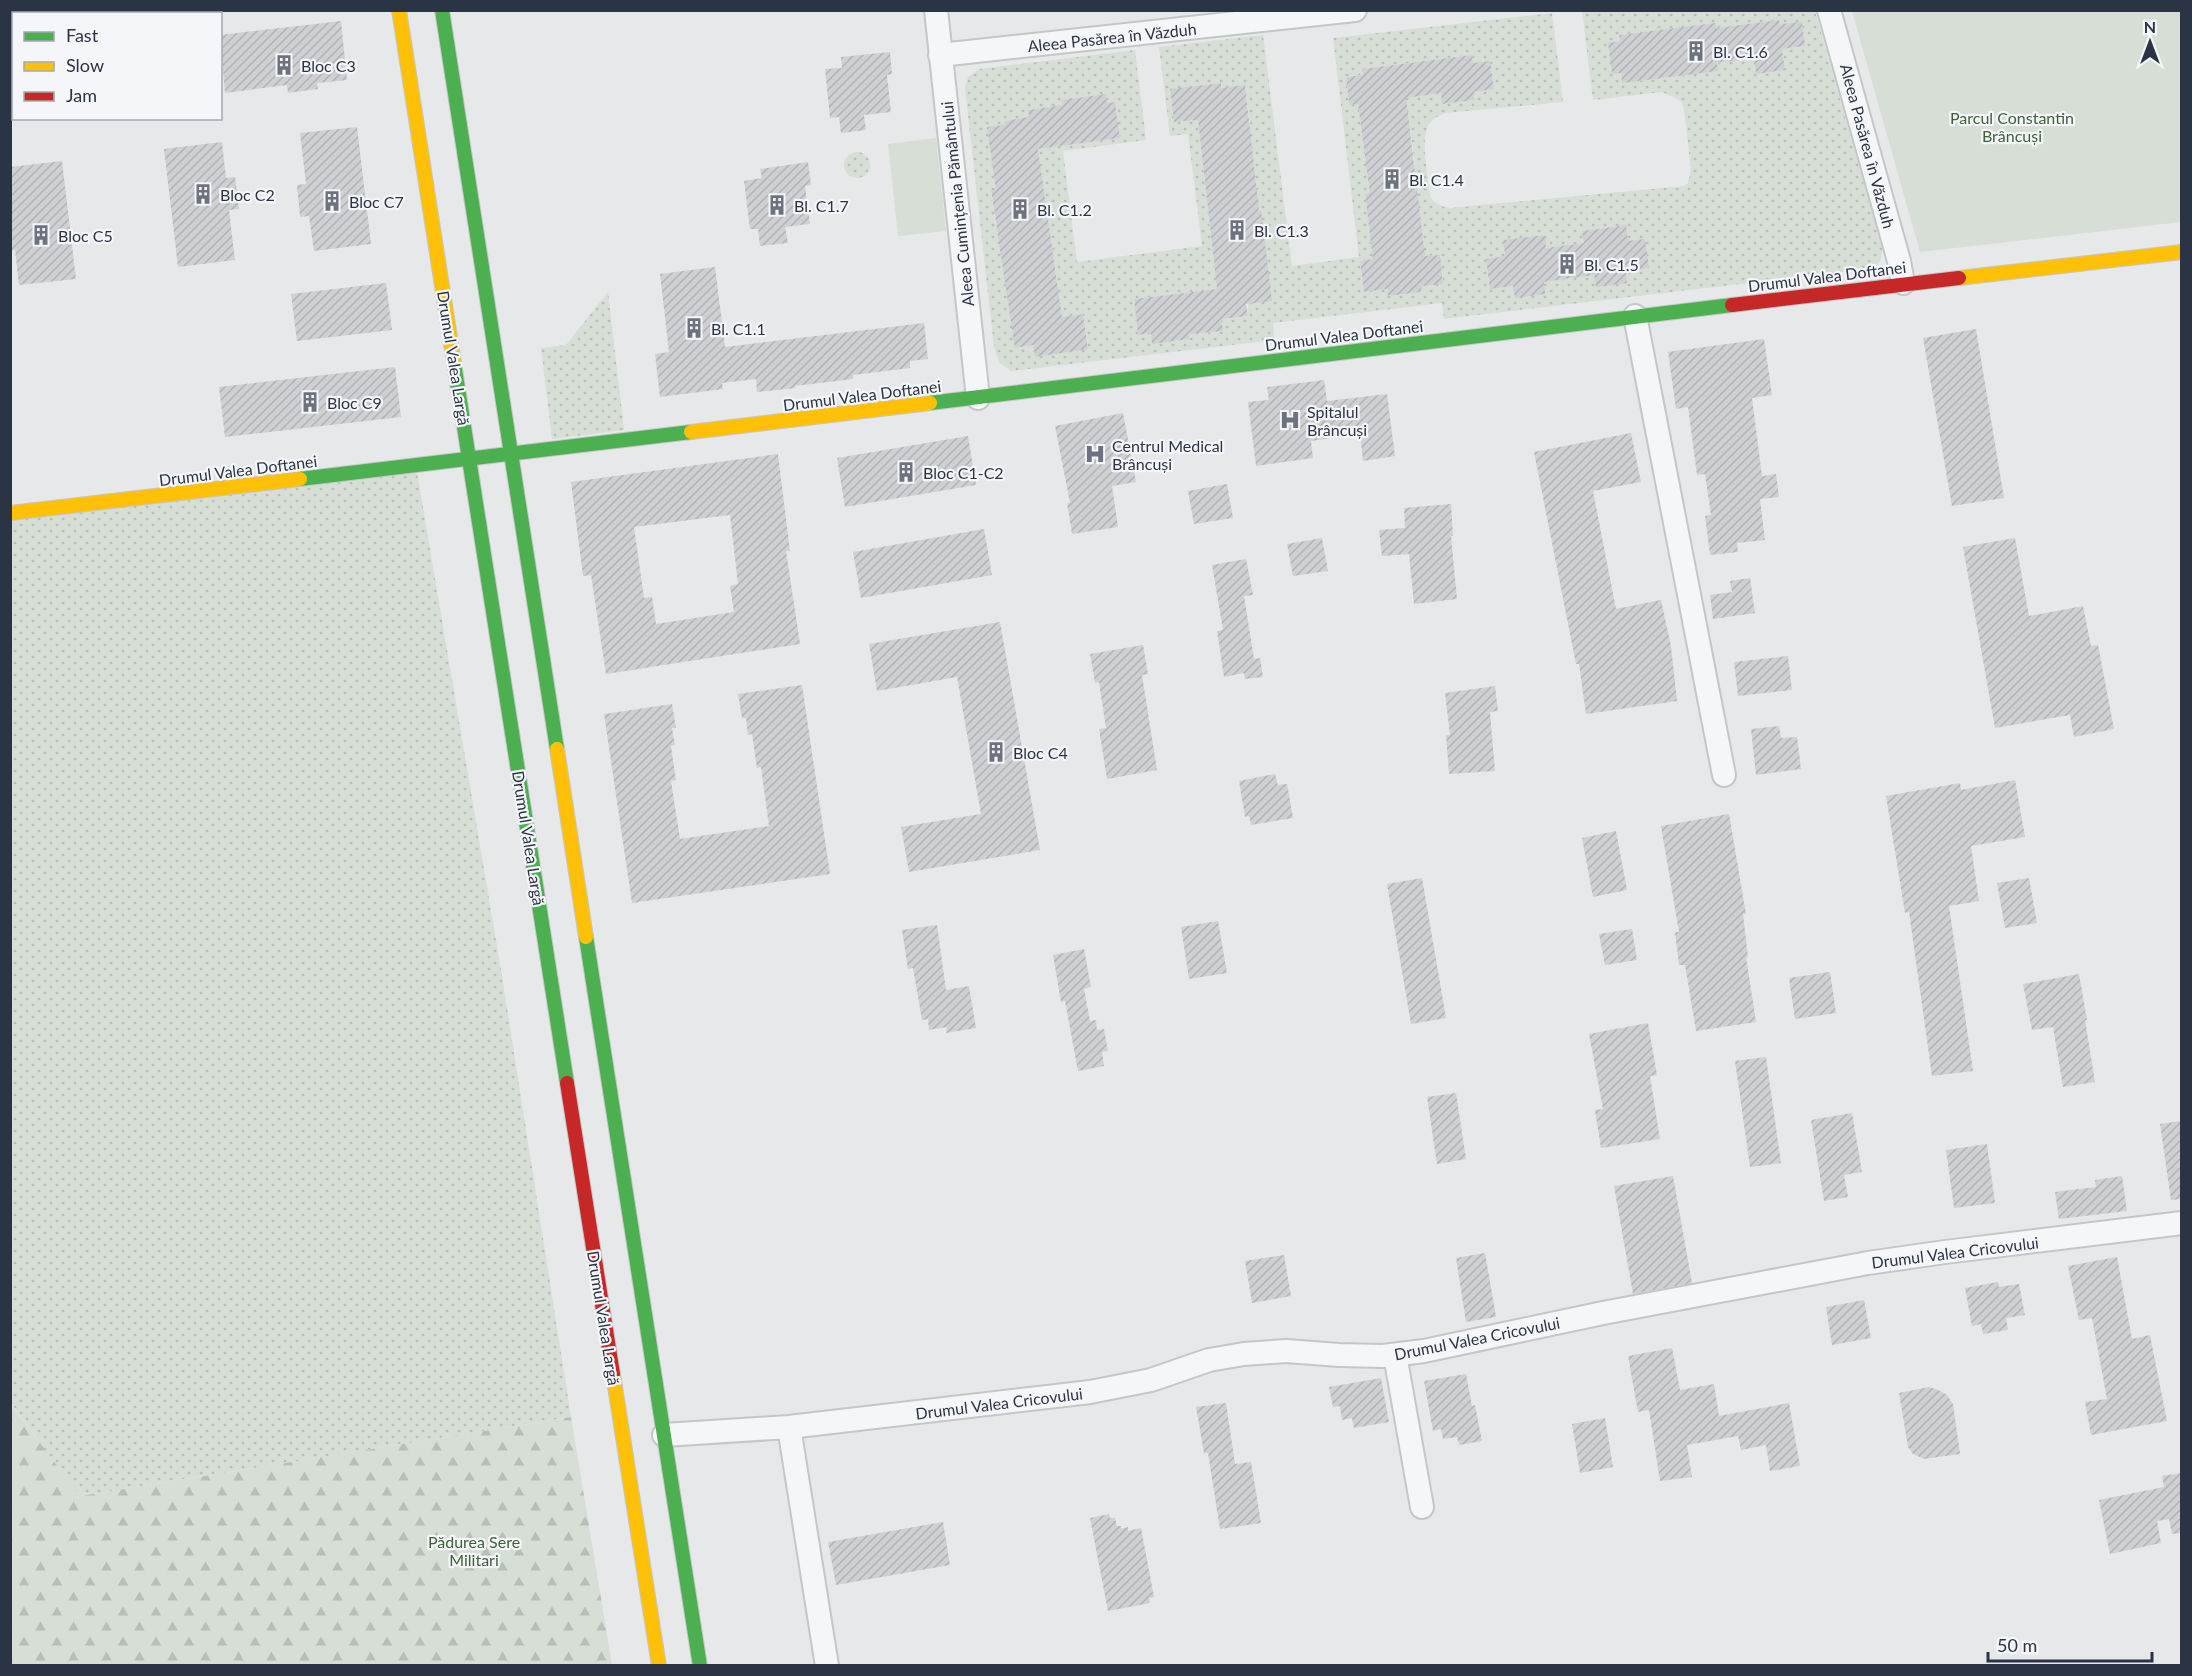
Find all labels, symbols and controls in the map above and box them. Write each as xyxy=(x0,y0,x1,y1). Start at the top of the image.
legend xyxy=(12,12,222,120)
north arrow xyxy=(2120,12,2180,72)
text: N xyxy=(2144,17,2156,36)
street label: Aleea Pasărea în Văzduh xyxy=(1027,19,1197,55)
text: Fast xyxy=(66,24,99,46)
building icon: Bl. C1.6 xyxy=(1684,39,1708,63)
place label: Bl. C1.6 xyxy=(1713,42,1768,61)
building icon: Bloc C3 xyxy=(272,53,296,77)
text: Slow xyxy=(66,54,104,76)
place label: Bloc C3 xyxy=(301,56,356,75)
street label: Aleea Pasărea în Văzduh xyxy=(1837,62,1899,230)
text: Jam xyxy=(66,84,97,106)
street label: Aleea Cumințenia Pământului xyxy=(937,100,977,308)
park label: Parcul Constantin Brâncuși xyxy=(1950,108,2074,145)
building icon: Bl. C1.4 xyxy=(1380,167,1404,191)
place label: Bl. C1.4 xyxy=(1409,170,1464,189)
building icon: Bloc C2 xyxy=(191,182,215,206)
place label: Bloc C2 xyxy=(220,185,275,204)
building icon: Bloc C7 xyxy=(320,189,344,213)
place label: Bloc C7 xyxy=(349,192,404,211)
building icon: Bl. C1.7 xyxy=(765,193,789,217)
place label: Bl. C1.7 xyxy=(794,196,849,215)
building icon: Bl. C1.2 xyxy=(1008,197,1032,221)
place label: Bl. C1.2 xyxy=(1037,200,1092,219)
building icon: Bl. C1.3 xyxy=(1225,218,1249,242)
place label: Bl. C1.3 xyxy=(1254,221,1309,240)
building icon: Bloc C5 xyxy=(29,223,53,247)
place label: Bloc C5 xyxy=(58,226,113,245)
building icon: Bl. C1.5 xyxy=(1555,252,1579,276)
place label: Bl. C1.5 xyxy=(1584,255,1639,274)
street label: Drumul Valea Doftanei xyxy=(1747,257,1907,295)
street label: Drumul Valea Largă xyxy=(434,289,474,427)
building icon: Bl. C1.1 xyxy=(682,316,706,340)
street label: Drumul Valea Doftanei xyxy=(1264,316,1424,354)
place label: Bl. C1.1 xyxy=(711,319,766,338)
street label: Drumul Valea Doftanei xyxy=(782,376,942,414)
building icon: Bloc C9 xyxy=(298,390,322,414)
place label: Bloc C9 xyxy=(327,393,382,412)
place label: Spitalul Brâncuși xyxy=(1307,402,1367,439)
hospital icon: Spitalul Brâncuși xyxy=(1278,408,1302,432)
place label: Centrul Medical Brâncuși xyxy=(1112,436,1223,473)
hospital icon: Centrul Medical Brâncuși xyxy=(1083,442,1107,466)
street label: Drumul Valea Doftanei xyxy=(158,451,318,489)
building icon: Bloc C1-C2 xyxy=(894,460,918,484)
place label: Bloc C1-C2 xyxy=(923,463,1004,482)
building icon: Bloc C4 xyxy=(984,740,1008,764)
place label: Bloc C4 xyxy=(1013,743,1068,762)
street label: Drumul Valea Largă xyxy=(509,769,549,907)
street label: Drumul Valea Cricovului xyxy=(1870,1232,2040,1272)
street label: Drumul Valea Largă xyxy=(584,1249,624,1387)
street label: Drumul Valea Cricovului xyxy=(1393,1313,1561,1363)
street label: Drumul Valea Cricovului xyxy=(914,1383,1084,1423)
park label: Pădurea Sere Militari xyxy=(428,1532,520,1569)
scale bar xyxy=(1988,1625,2152,1663)
text: 50 m xyxy=(1997,1634,2037,1656)

